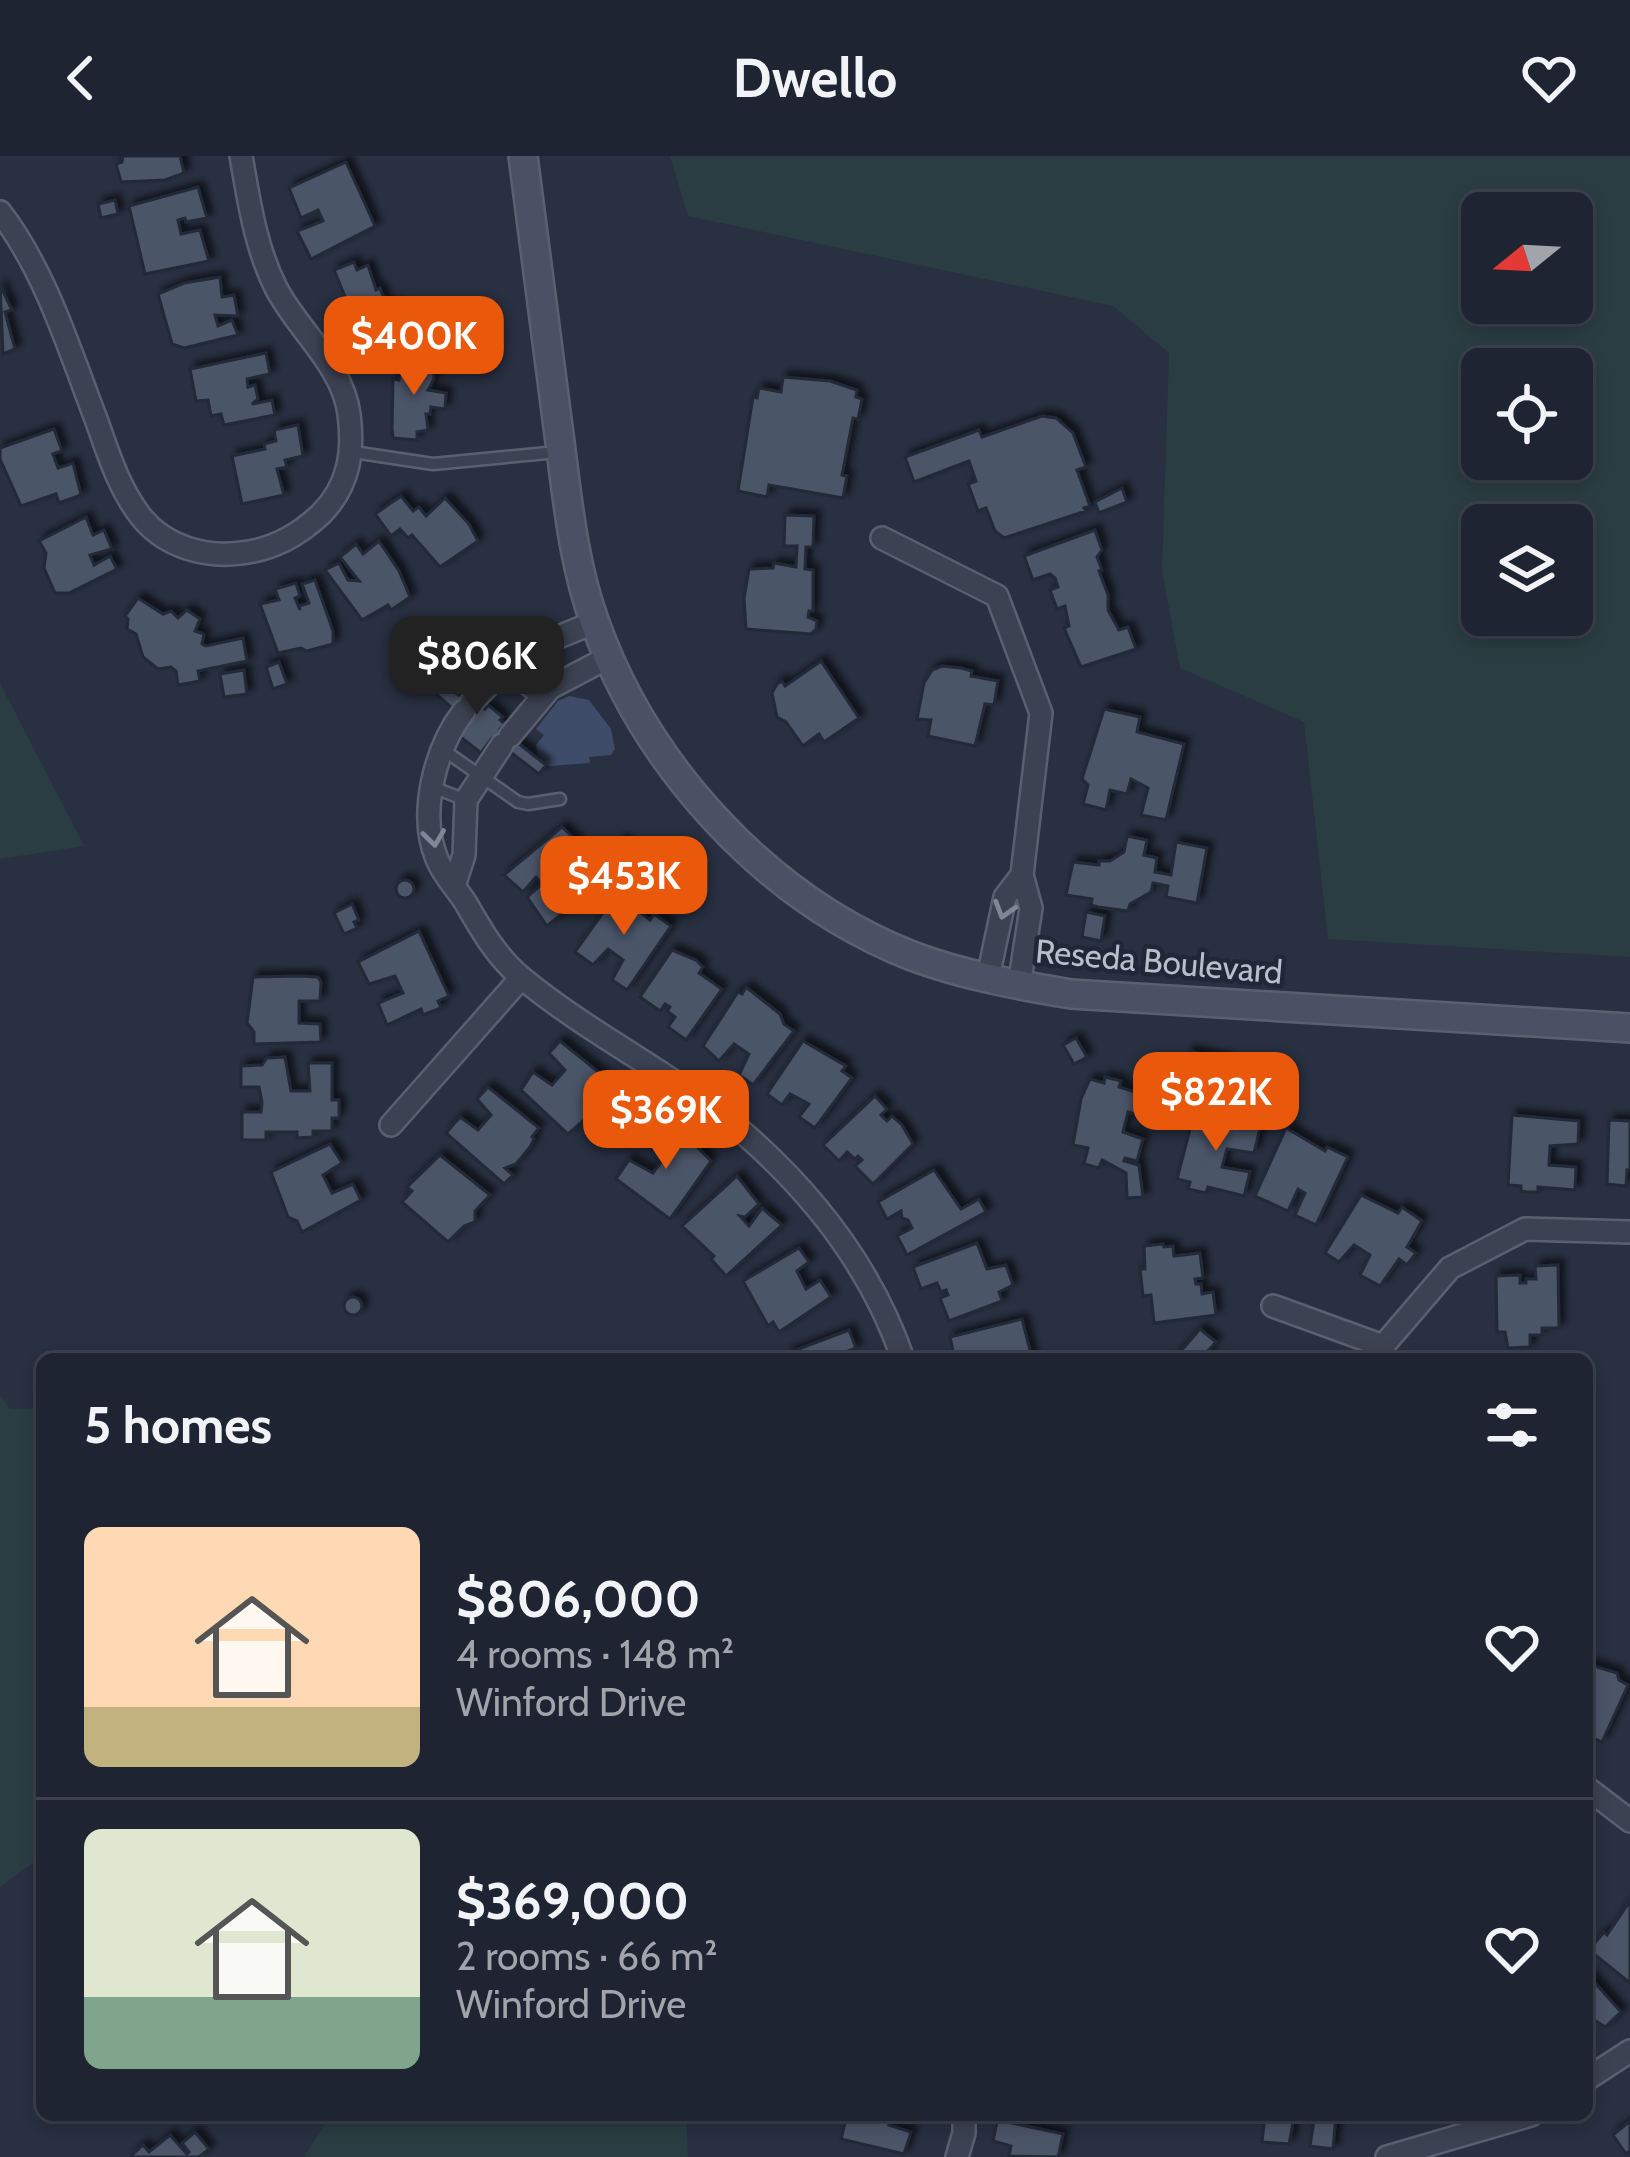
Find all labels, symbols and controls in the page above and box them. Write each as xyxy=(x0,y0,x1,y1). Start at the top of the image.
icon: back xyxy=(48,45,114,111)
text: Dwello xyxy=(733,45,897,111)
icon: heart xyxy=(1516,45,1582,111)
north arrow xyxy=(1461,192,1593,324)
map controls xyxy=(1461,192,1593,636)
pin: $400K xyxy=(330,296,498,398)
text: $400K xyxy=(351,311,477,359)
button: locate xyxy=(1461,348,1593,480)
button: layers xyxy=(1461,504,1593,636)
pin: $806K xyxy=(393,616,561,718)
text: $806K xyxy=(417,631,537,679)
one-way arrow xyxy=(420,829,446,848)
pin: $453K xyxy=(540,836,708,938)
text: $453K xyxy=(567,851,681,899)
one-way arrow xyxy=(993,899,1018,920)
street label: Reseda Boulevard xyxy=(1034,930,1284,992)
pin: $822K xyxy=(1132,1052,1300,1154)
text: $822K xyxy=(1160,1067,1272,1115)
pin: $369K xyxy=(582,1070,750,1172)
text: $369K xyxy=(610,1085,722,1133)
icon: filters xyxy=(1479,1392,1545,1458)
text: 5 homes xyxy=(84,1394,272,1456)
text: $806,000 xyxy=(456,1568,700,1630)
icon: home xyxy=(180,1575,324,1719)
icon: heart xyxy=(1479,1614,1545,1680)
text: 4 rooms · 148 m² xyxy=(456,1630,734,1678)
text: Winford Drive xyxy=(456,1678,686,1726)
text: $369,000 xyxy=(456,1870,689,1932)
icon: home xyxy=(180,1877,324,2021)
icon: heart xyxy=(1479,1916,1545,1982)
text: 2 rooms · 66 m² xyxy=(456,1932,717,1980)
text: Winford Drive xyxy=(456,1980,686,2028)

